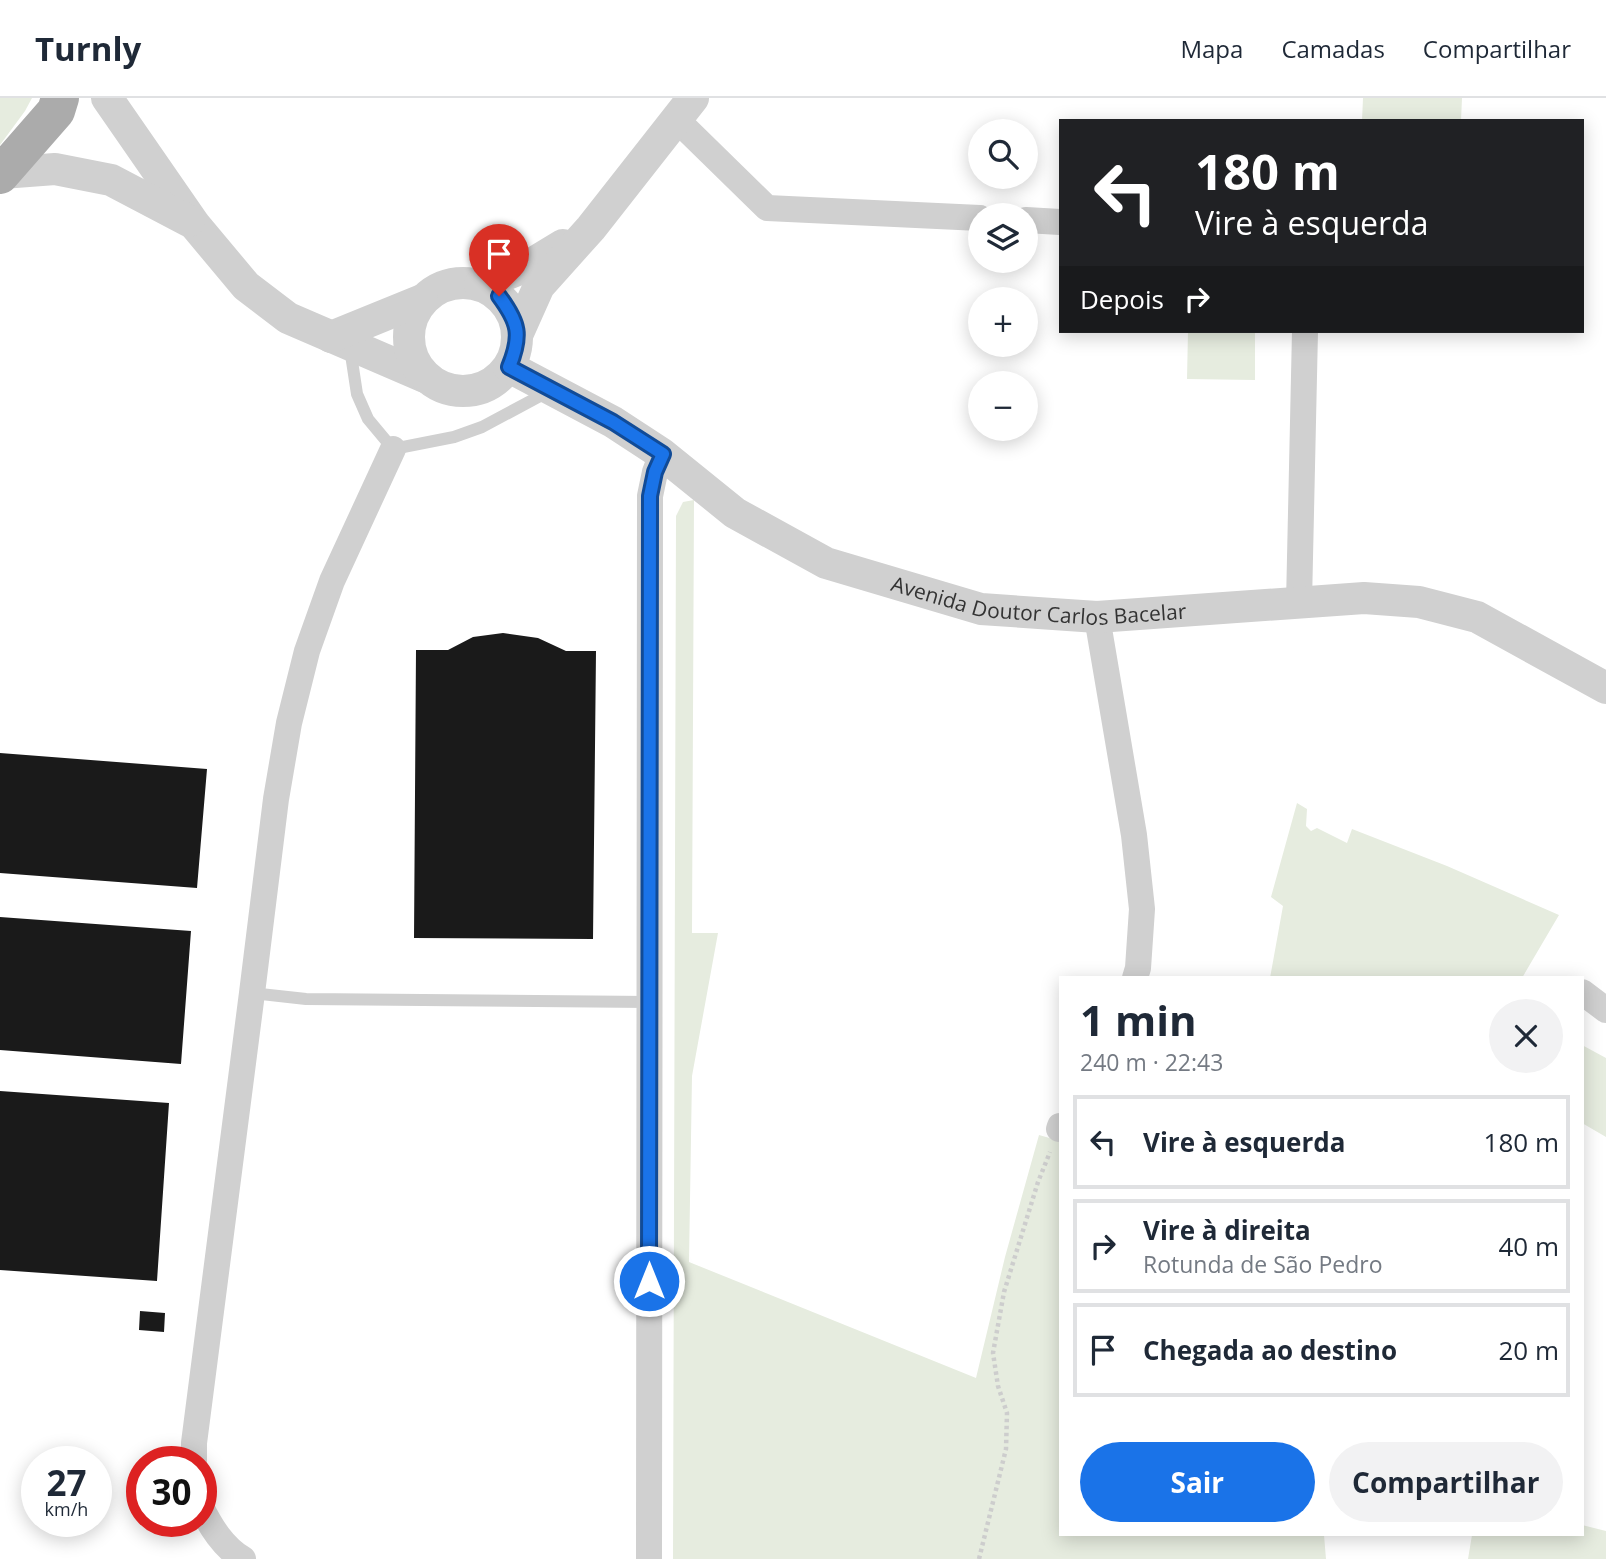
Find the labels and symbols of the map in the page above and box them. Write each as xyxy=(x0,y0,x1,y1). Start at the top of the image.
pin xyxy=(469,224,529,296)
street label: Avenida Doutor Carlos Bacelar xyxy=(888,569,1188,631)
position arrow xyxy=(612,1244,686,1318)
speed limit sign: 30 xyxy=(126,1446,217,1537)

